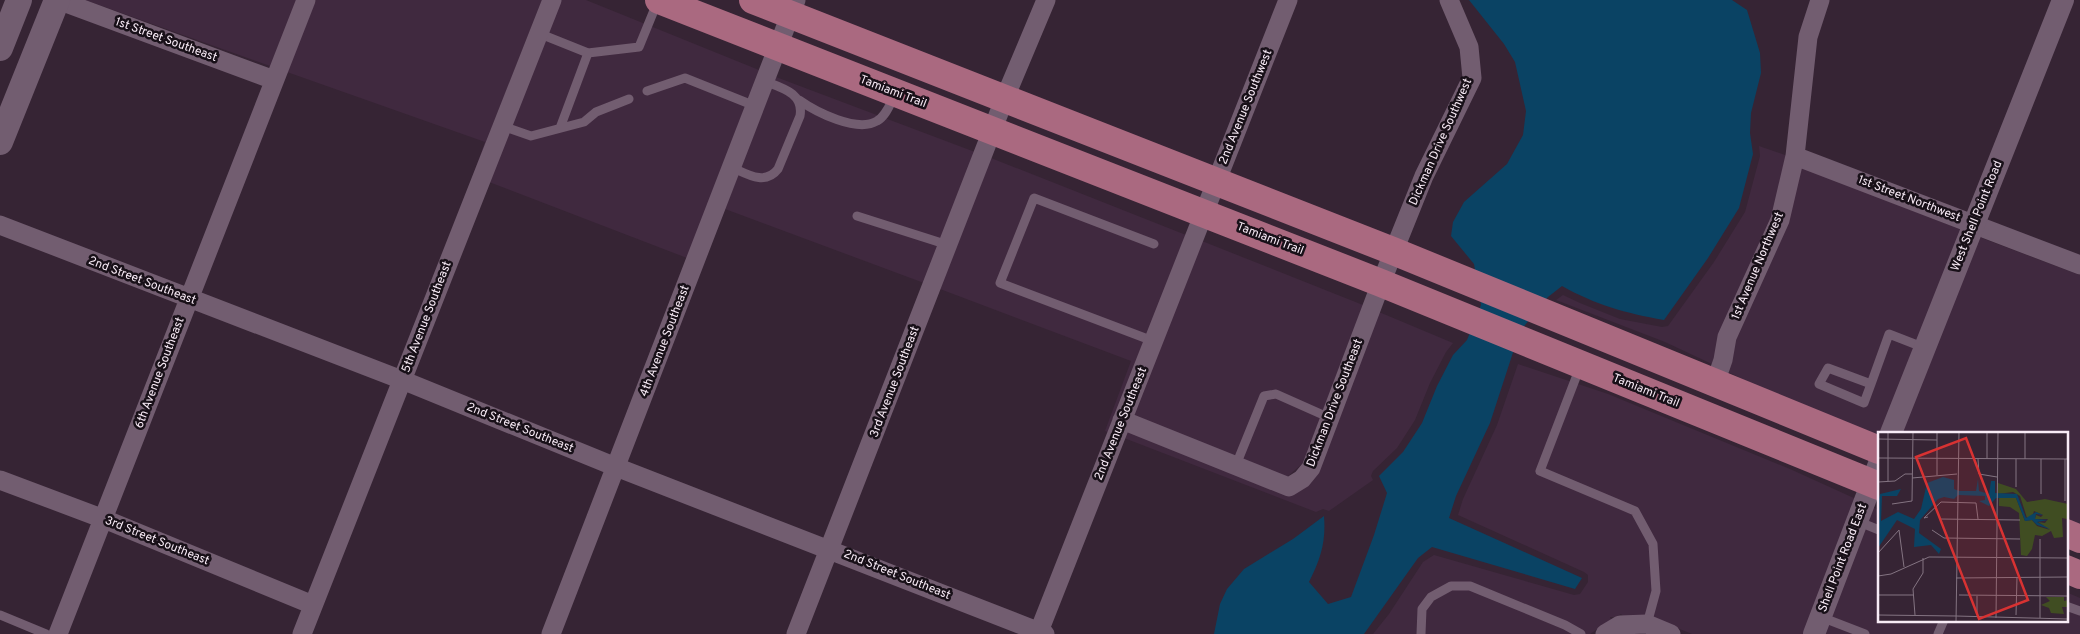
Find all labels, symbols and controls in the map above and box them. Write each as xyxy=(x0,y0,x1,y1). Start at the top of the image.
street label: 1st Street Southeast xyxy=(113,14,219,66)
street label: 2nd Avenue Southwest xyxy=(1216,47,1276,167)
street label: Tamiami Trail xyxy=(857,72,929,112)
street label: Dickman Drive Southwest xyxy=(1406,76,1476,208)
street label: West Shell Point Road xyxy=(1948,158,2006,274)
street label: 1st Street Northwest xyxy=(1855,172,1963,226)
street label: 1st Avenue Northwest xyxy=(1728,210,1788,322)
street label: Tamiami Trail xyxy=(1234,219,1306,259)
street label: 2nd Street Southeast xyxy=(86,253,198,309)
street label: 5th Avenue Southeast xyxy=(398,259,456,375)
street label: 4th Avenue Southeast xyxy=(636,283,694,399)
street label: 6th Avenue Southeast xyxy=(131,315,189,431)
street label: 3rd Avenue Southeast xyxy=(866,324,924,440)
street label: Dickman Drive Southeast xyxy=(1303,337,1367,469)
street label: 2nd Avenue Southeast xyxy=(1091,365,1151,483)
street label: Tamiami Trail xyxy=(1610,370,1682,412)
street label: 2nd Street Southeast xyxy=(464,399,576,457)
inset map xyxy=(1878,432,2068,622)
street label: Shell Point Road East xyxy=(1815,501,1871,615)
street label: 3rd Street Southeast xyxy=(102,513,212,569)
street label: 2nd Street Southeast xyxy=(841,546,953,604)

